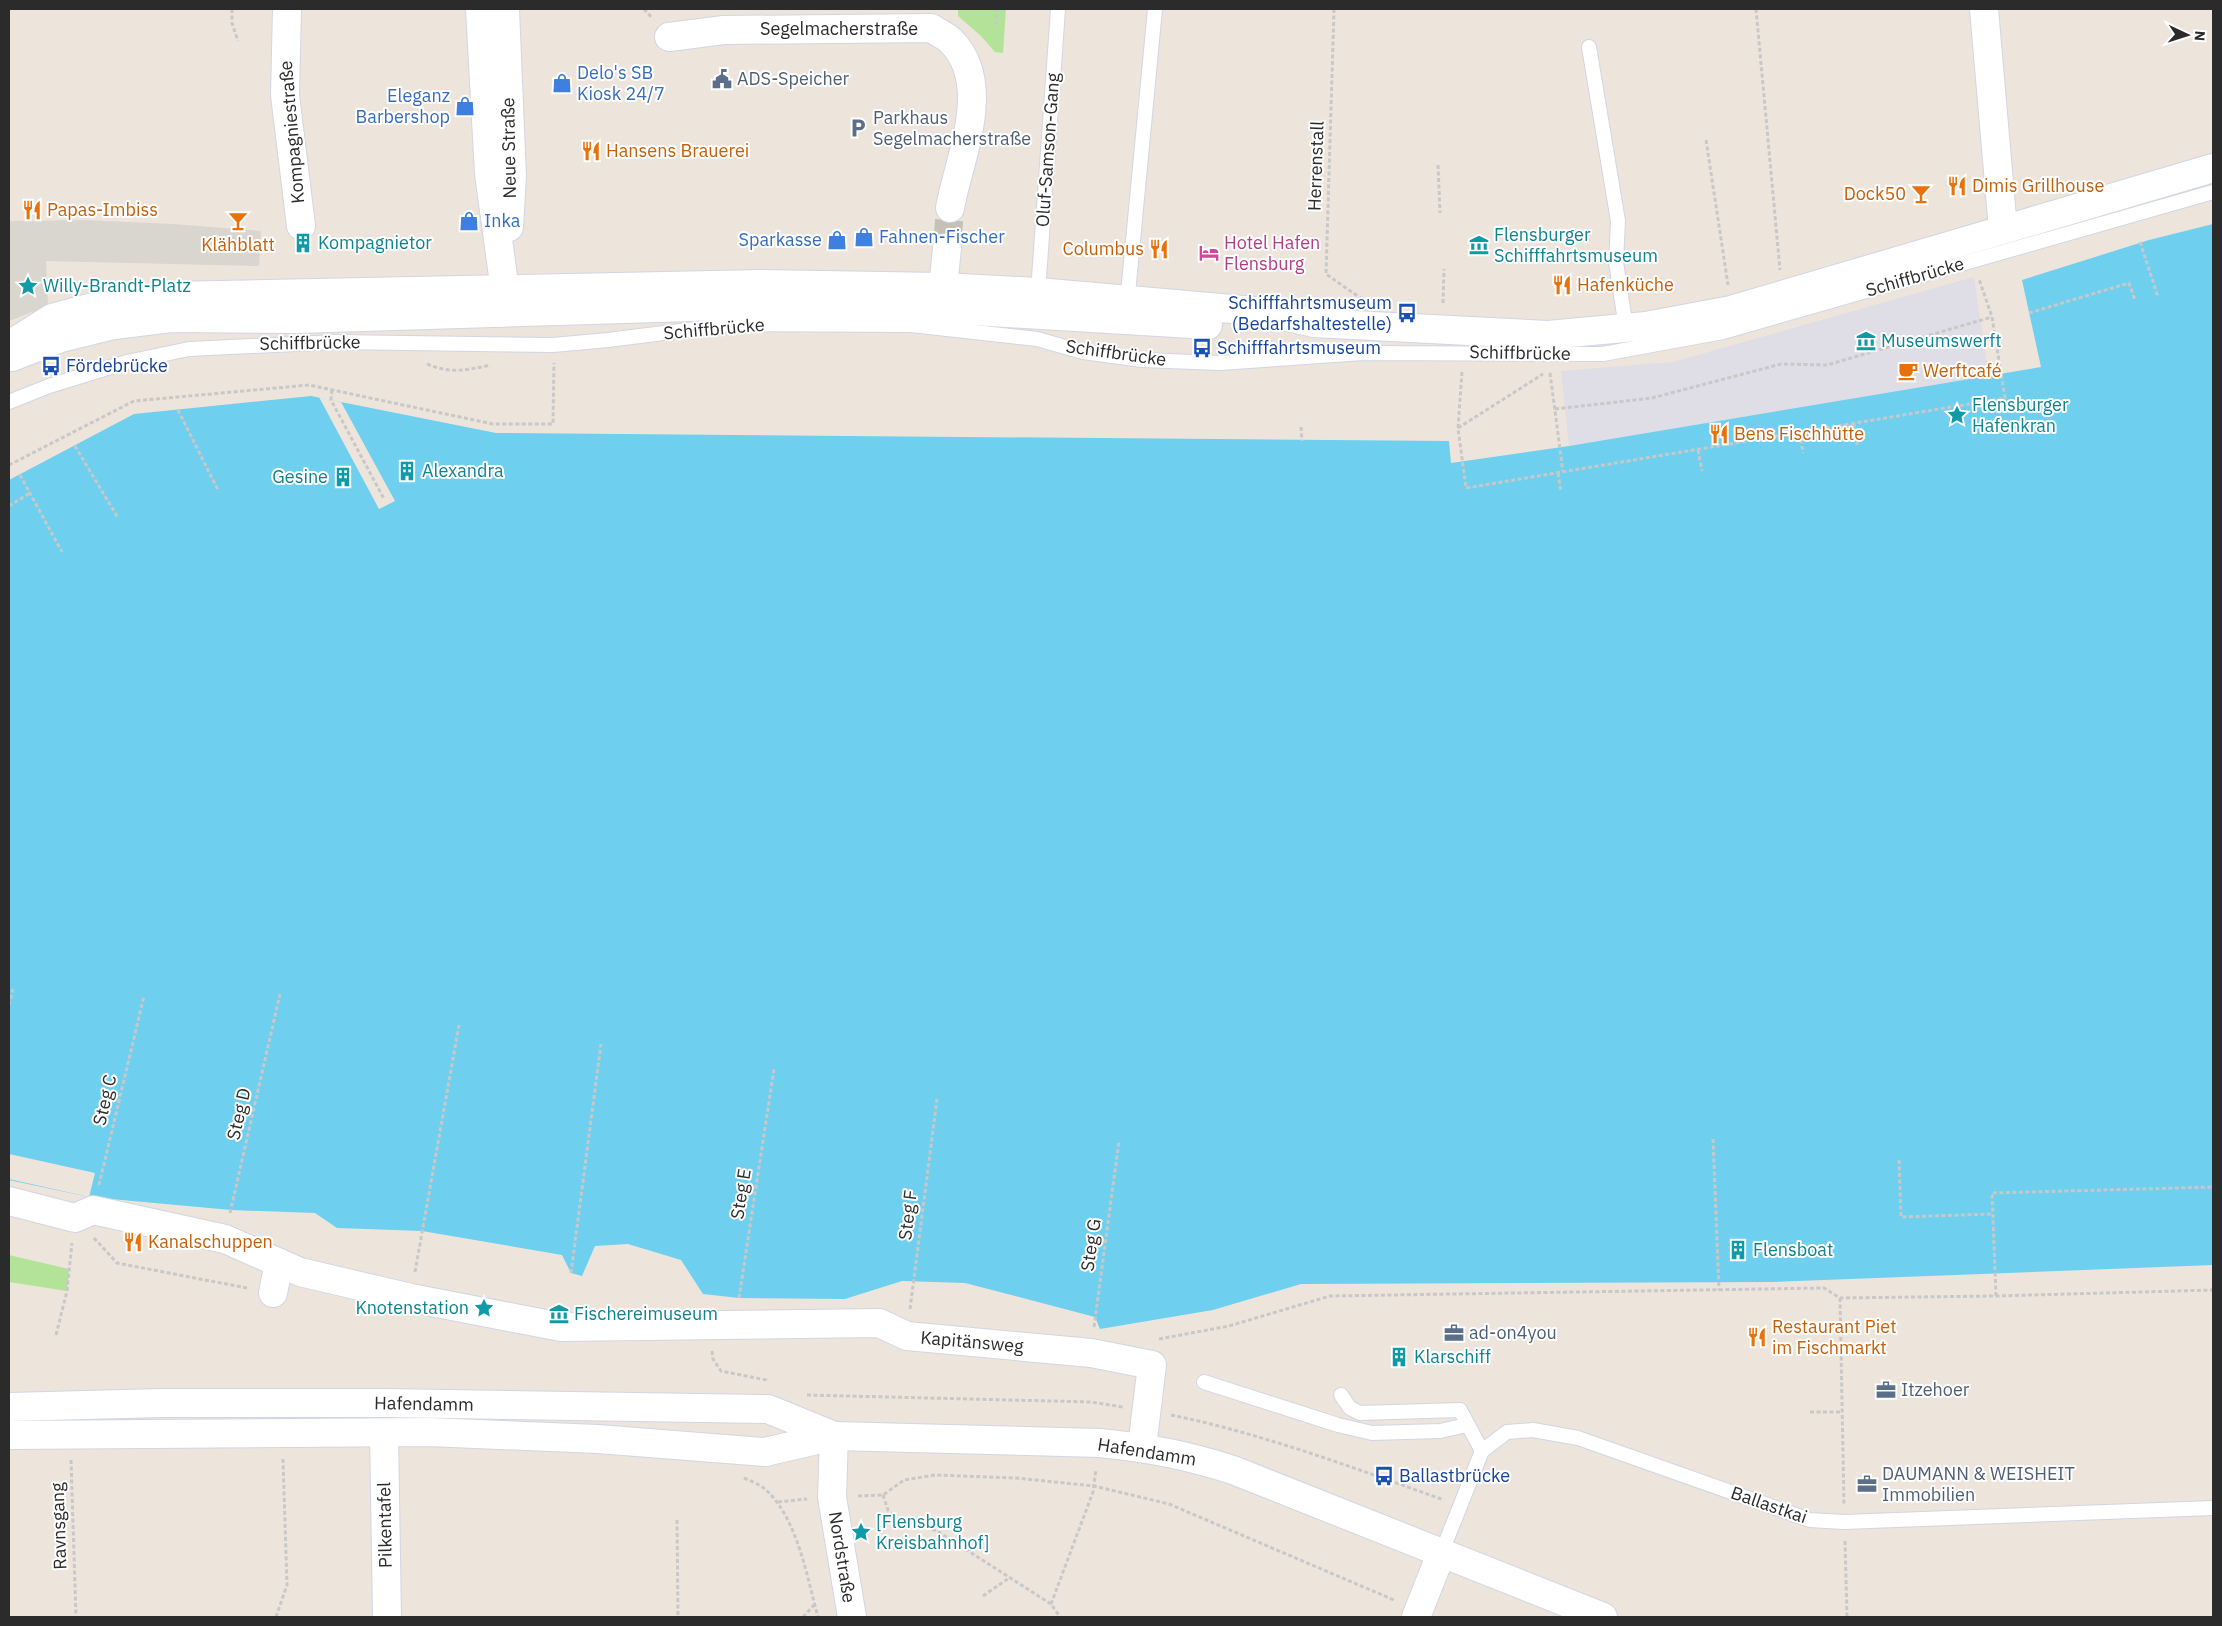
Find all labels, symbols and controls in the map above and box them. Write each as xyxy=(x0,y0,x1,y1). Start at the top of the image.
north arrow xyxy=(2162,10,2212,60)
street label: Segelmacherstraße xyxy=(760,17,918,40)
text: N xyxy=(2191,30,2209,42)
street label: Kompagniestraße xyxy=(274,59,309,204)
place label: Delo's SB Kiosk 24/7 xyxy=(577,61,665,105)
place label: ADS-Speicher xyxy=(737,67,850,90)
public building icon: ADS-Speicher xyxy=(711,68,733,90)
shop icon: Delo's SB Kiosk 24/7 xyxy=(551,72,573,94)
street label: Oluf-Samson-Gang xyxy=(1031,72,1064,228)
place label: Eleganz Barbershop xyxy=(356,84,450,128)
shop icon: Eleganz Barbershop xyxy=(454,95,476,117)
street label: Neue Straße xyxy=(496,97,521,199)
place label: Parkhaus Segelmacherstraße xyxy=(873,106,1031,150)
parking icon: Parkhaus Segelmacherstraße xyxy=(847,117,869,139)
street label: Herrenstall xyxy=(1302,120,1329,211)
place label: Hansens Brauerei xyxy=(606,139,749,162)
restaurant icon: Hansens Brauerei xyxy=(580,140,602,162)
place label: Dimis Grillhouse xyxy=(1972,174,2104,197)
restaurant icon: Dimis Grillhouse xyxy=(1946,175,1968,197)
place label: Dock50 xyxy=(1844,182,1906,205)
bar icon: Dock50 xyxy=(1910,183,1932,205)
place label: Papas-Imbiss xyxy=(47,198,158,221)
restaurant icon: Papas-Imbiss xyxy=(21,199,43,221)
place label: Inka xyxy=(484,209,521,232)
bar icon: Klähblatt xyxy=(227,210,249,232)
shop icon: Inka xyxy=(458,210,480,232)
place label: Flensburger Schifffahrtsmuseum xyxy=(1494,223,1658,267)
place label: Fahnen-Fischer xyxy=(879,225,1005,248)
shop icon: Fahnen-Fischer xyxy=(853,226,875,248)
place label: Sparkasse xyxy=(739,228,822,251)
shop icon: Sparkasse xyxy=(826,229,848,251)
place label: Kompagnietor xyxy=(318,231,432,254)
place label: Hotel Hafen Flensburg xyxy=(1224,231,1320,275)
building icon: Kompagnietor xyxy=(292,232,314,254)
place label: Klähblatt xyxy=(201,233,275,256)
museum icon: Flensburger Schifffahrtsmuseum xyxy=(1468,234,1490,256)
place label: Columbus xyxy=(1062,237,1144,260)
restaurant icon: Columbus xyxy=(1148,238,1170,260)
hotel icon: Hotel Hafen Flensburg xyxy=(1198,242,1220,264)
street label: Schiffbrücke xyxy=(1863,251,1967,302)
place label: Hafenküche xyxy=(1577,273,1674,296)
place label: Willy-Brandt-Platz xyxy=(43,274,191,297)
restaurant icon: Hafenküche xyxy=(1551,274,1573,296)
place icon: Willy-Brandt-Platz xyxy=(17,275,39,297)
place label: Schifffahrtsmuseum (Bedarfshaltestelle) xyxy=(1228,291,1392,335)
bus stop icon: Schifffahrtsmuseum (Bedarfshaltestelle) xyxy=(1396,302,1418,324)
street label: Schiffbrücke xyxy=(662,313,766,344)
place label: Museumswerft xyxy=(1881,329,2001,352)
street label: Schiffbrücke xyxy=(259,330,361,355)
museum icon: Museumswerft xyxy=(1855,330,1877,352)
street label: Schiffbrücke xyxy=(1064,334,1168,371)
place label: Schifffahrtsmuseum xyxy=(1217,336,1381,359)
bus stop icon: Schifffahrtsmuseum xyxy=(1191,337,1213,359)
street label: Schiffbrücke xyxy=(1469,340,1571,365)
place label: Fördebrücke xyxy=(66,354,168,377)
bus stop icon: Fördebrücke xyxy=(40,355,62,377)
place label: Werftcafé xyxy=(1923,359,2002,382)
cafe icon: Werftcafé xyxy=(1897,360,1919,382)
place label: Flensburger Hafenkran xyxy=(1972,393,2069,437)
place icon: Flensburger Hafenkran xyxy=(1946,404,1968,426)
place label: Bens Fischhütte xyxy=(1734,422,1864,445)
restaurant icon: Bens Fischhütte xyxy=(1708,423,1730,445)
place label: Alexandra xyxy=(422,459,504,482)
building icon: Alexandra xyxy=(396,460,418,482)
place label: Gesine xyxy=(272,465,328,488)
building icon: Gesine xyxy=(332,466,354,488)
street label: Steg C xyxy=(88,1072,122,1128)
street label: Steg D xyxy=(221,1086,256,1142)
street label: Steg E xyxy=(725,1167,756,1221)
street label: Steg F xyxy=(893,1189,922,1241)
street label: Steg G xyxy=(1075,1217,1106,1273)
place label: Kanalschuppen xyxy=(148,1230,273,1253)
restaurant icon: Kanalschuppen xyxy=(122,1231,144,1253)
place label: Flensboat xyxy=(1753,1238,1833,1261)
building icon: Flensboat xyxy=(1727,1239,1749,1261)
place label: Knotenstation xyxy=(355,1296,469,1319)
place icon: Knotenstation xyxy=(473,1297,495,1319)
place label: Fischereimuseum xyxy=(574,1302,718,1325)
museum icon: Fischereimuseum xyxy=(548,1303,570,1325)
place label: Restaurant Piet im Fischmarkt xyxy=(1772,1315,1896,1359)
place label: ad-on4you xyxy=(1469,1321,1557,1344)
office icon: ad-on4you xyxy=(1443,1322,1465,1344)
street label: Kapitänsweg xyxy=(919,1326,1025,1358)
restaurant icon: Restaurant Piet im Fischmarkt xyxy=(1746,1326,1768,1348)
place label: Klarschiff xyxy=(1414,1345,1491,1368)
building icon: Klarschiff xyxy=(1388,1346,1410,1368)
place label: Itzehoer xyxy=(1901,1378,1970,1401)
office icon: Itzehoer xyxy=(1875,1379,1897,1401)
street label: Hafendamm xyxy=(374,1391,474,1416)
street label: Hafendamm xyxy=(1096,1432,1198,1471)
place label: DAUMANN & WEISHEIT Immobilien xyxy=(1882,1462,2075,1506)
place label: Ballastbrücke xyxy=(1399,1464,1510,1487)
bus stop icon: Ballastbrücke xyxy=(1373,1465,1395,1487)
office icon: DAUMANN & WEISHEIT Immobilien xyxy=(1856,1473,1878,1495)
street label: Ballastkai xyxy=(1728,1481,1810,1528)
street label: Ravnsgang xyxy=(45,1482,72,1570)
street label: Pilkentafel xyxy=(372,1482,397,1568)
street label: Nordstraße xyxy=(824,1510,861,1604)
place label: [Flensburg Kreisbahnhof] xyxy=(876,1510,989,1554)
place icon: [Flensburg Kreisbahnhof] xyxy=(850,1521,872,1543)

